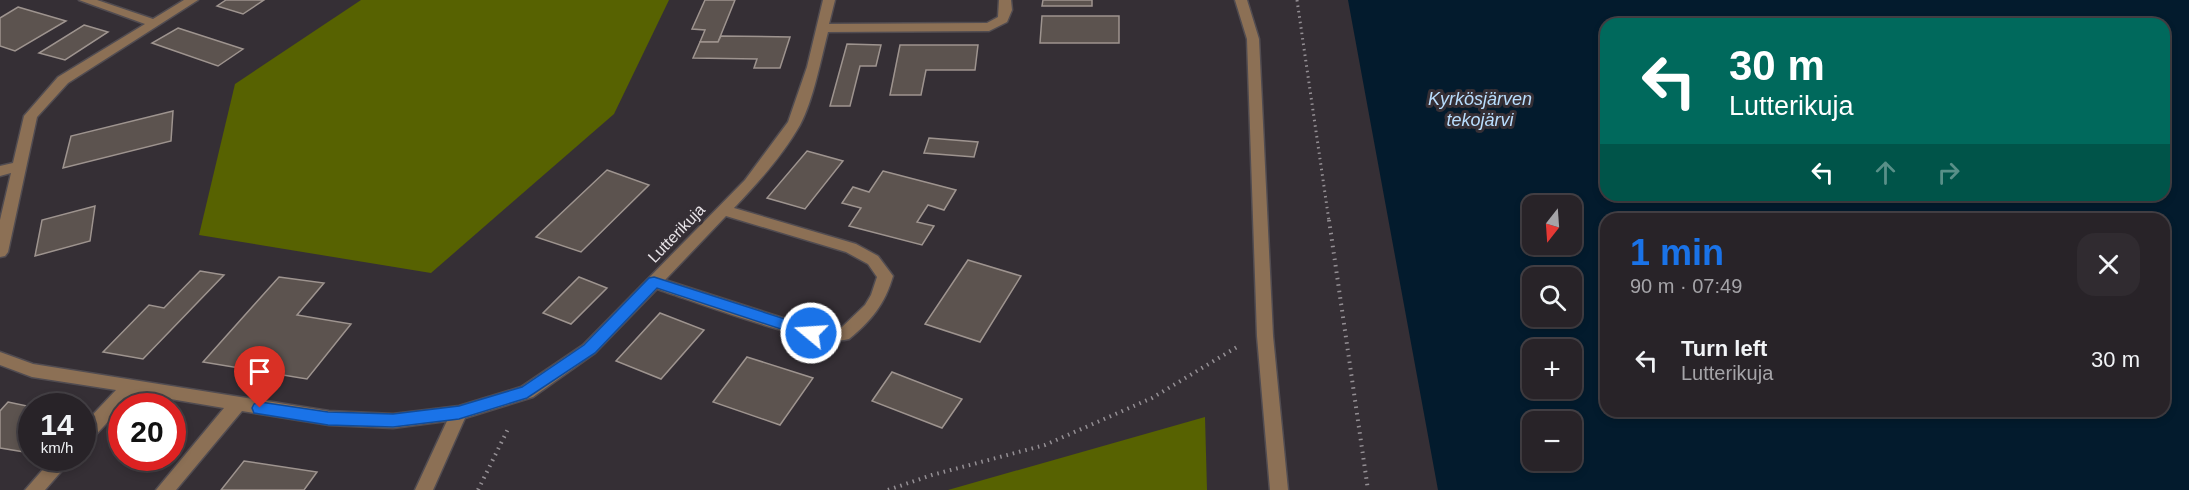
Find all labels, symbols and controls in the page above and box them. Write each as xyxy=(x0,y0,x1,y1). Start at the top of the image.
icon: left xyxy=(1630,42,1708,120)
text: 30 m xyxy=(1729,42,1825,89)
water label: Kyrkösjärven tekojärvi xyxy=(1428,89,1532,130)
text: Lutterikuja xyxy=(1729,91,1854,121)
icon: left xyxy=(1806,156,1839,189)
icon: ahead xyxy=(1869,156,1902,189)
icon: right xyxy=(1932,156,1965,189)
north arrow xyxy=(1522,195,1582,255)
map controls xyxy=(1522,195,1582,471)
street label: Lutterikuja xyxy=(645,201,708,266)
text: 1 min xyxy=(1630,232,1724,273)
button: close xyxy=(2077,233,2140,296)
button: search xyxy=(1522,267,1582,327)
text: 90 m · 07:49 xyxy=(1630,275,1742,297)
position arrow xyxy=(779,301,843,365)
text: Turn left xyxy=(1681,336,1767,361)
button: + xyxy=(1522,339,1582,399)
icon: left xyxy=(1630,344,1663,377)
pin xyxy=(234,346,285,408)
text: 30 m xyxy=(2091,347,2140,372)
icon: arrive xyxy=(243,355,276,388)
text: Lutterikuja xyxy=(1681,362,1773,384)
speed limit sign: 20 xyxy=(108,393,186,471)
text: 14 xyxy=(40,408,74,441)
button: − xyxy=(1522,411,1582,471)
text: km/h xyxy=(41,439,73,456)

